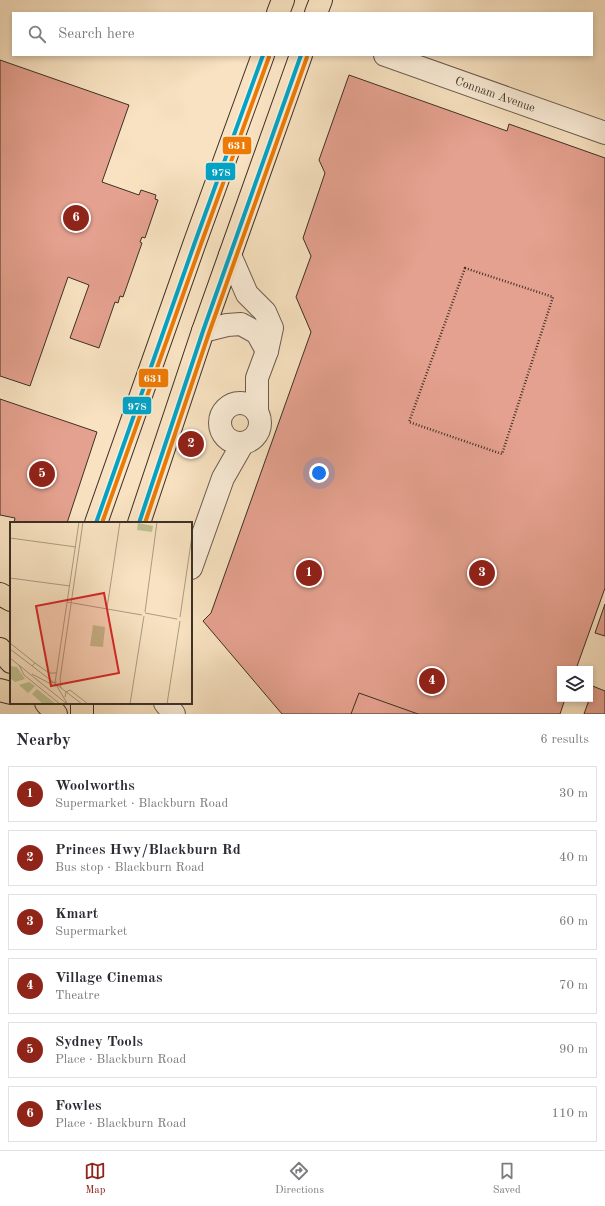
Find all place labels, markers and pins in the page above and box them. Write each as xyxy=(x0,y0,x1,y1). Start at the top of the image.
pin: 6 xyxy=(63,203,89,233)
pin: 2 xyxy=(178,429,204,459)
pin: 5 xyxy=(29,459,55,489)
pin: 1 xyxy=(296,558,322,588)
pin: 3 xyxy=(469,558,495,588)
pin: 4 xyxy=(419,666,445,696)

